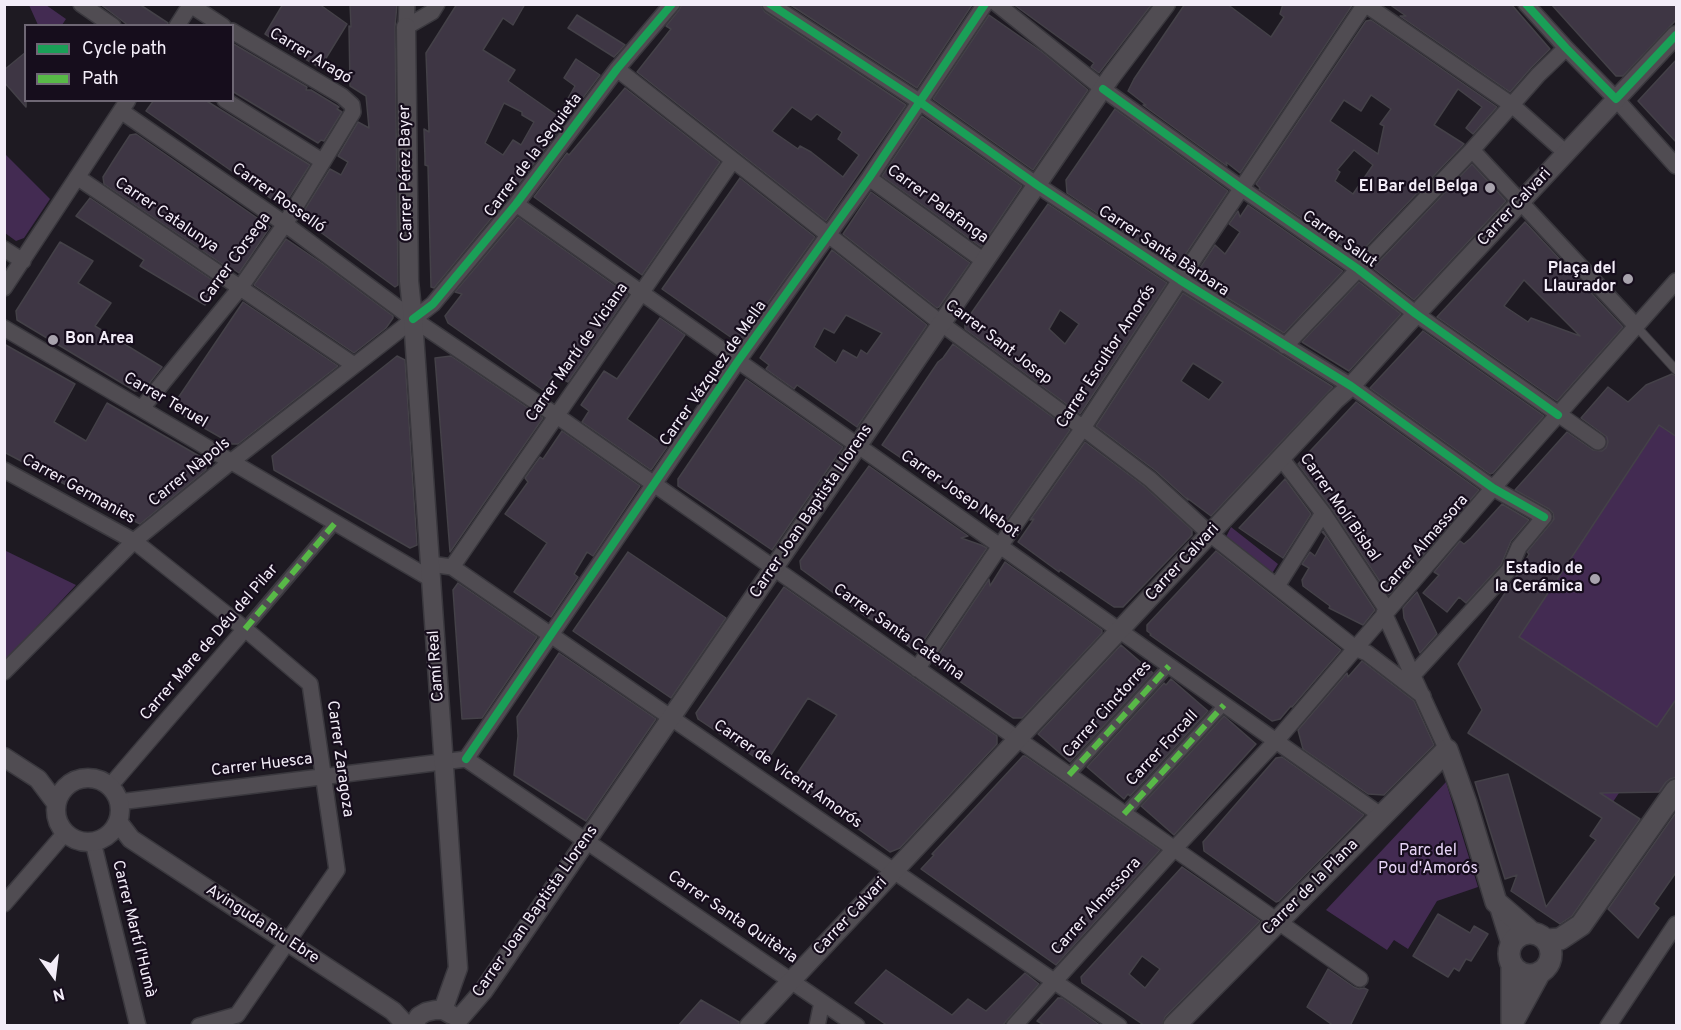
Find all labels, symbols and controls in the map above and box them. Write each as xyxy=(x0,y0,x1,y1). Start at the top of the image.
legend xyxy=(24,24,234,102)
street label: Carrer Aragó xyxy=(265,25,355,89)
text: Cycle path xyxy=(82,38,167,61)
text: Path xyxy=(82,68,119,91)
street label: Carrer de la Sequieta xyxy=(481,90,587,222)
street label: Carrer Pérez Bayer xyxy=(396,104,418,242)
street label: Carrer Rosselló xyxy=(228,160,328,238)
street label: Carrer Palafanga xyxy=(882,162,992,248)
street label: Carrer Calvari xyxy=(1474,165,1556,251)
street label: Carrer Catalunya xyxy=(110,174,222,258)
place label: El Bar del Belga xyxy=(1359,178,1478,198)
marker: El Bar del Belga xyxy=(1483,181,1497,195)
street label: Carrer Santa Bàrbara xyxy=(1094,203,1232,301)
street label: Carrer Salut xyxy=(1298,207,1380,273)
street label: Carrer Còrsega xyxy=(196,209,276,309)
place label: Plaça del Llaurador xyxy=(1544,260,1616,298)
marker: Plaça del Llaurador xyxy=(1621,272,1635,286)
street label: Carrer Martí de Viciana xyxy=(523,280,633,426)
street label: Carrer Escultor Amorós xyxy=(1053,281,1161,433)
street label: Carrer Sant Josep xyxy=(941,296,1055,390)
street label: Carrer Vázquez de Mella xyxy=(656,298,772,450)
place label: Bon Area xyxy=(65,330,134,350)
marker: Bon Area xyxy=(46,333,60,347)
street label: Carrer Teruel xyxy=(119,369,211,433)
street label: Carrer Joan Baptista Llorens xyxy=(747,421,877,603)
street label: Carrer Nàpols xyxy=(145,434,235,512)
street label: Carrer Josep Nebot xyxy=(896,447,1022,543)
street label: Carrer Molí Bisbal xyxy=(1295,450,1383,566)
street label: Carrer Germanies xyxy=(18,451,138,529)
street label: Carrer Almassora xyxy=(1377,492,1473,598)
street label: Carrer Calvari xyxy=(1142,520,1224,606)
place label: Estadio de la Cerámica xyxy=(1495,560,1583,598)
street label: Carrer Mare de Déu del Pilar xyxy=(137,561,283,725)
marker: Estadio de la Cerámica xyxy=(1588,572,1602,586)
street label: Carrer Santa Caterina xyxy=(829,581,967,685)
street label: Camí Real xyxy=(425,630,449,702)
street label: Carrer Cinctorres xyxy=(1059,658,1157,762)
street label: Carrer Zaragoza xyxy=(321,699,357,819)
street label: Carrer Forcall xyxy=(1123,707,1203,791)
street label: Carrer de Vicent Amorós xyxy=(709,716,865,834)
street label: Carrer Huesca xyxy=(210,750,314,782)
street label: Carrer Joan Baptista Llorens xyxy=(469,822,603,1002)
street label: Carrer de la Plana xyxy=(1259,836,1363,940)
park label: Parc del Pou d'Amorós xyxy=(1378,842,1478,880)
street label: Carrer Almassora xyxy=(1048,854,1146,960)
street label: Carrer Martí l'Humà xyxy=(107,858,159,1000)
street label: Carrer Santa Quitèria xyxy=(663,867,801,969)
street label: Carrer Calvari xyxy=(810,874,892,960)
street label: Avinguda Riu Ebre xyxy=(202,881,322,969)
north arrow xyxy=(24,946,84,1006)
text: N xyxy=(50,982,66,1005)

